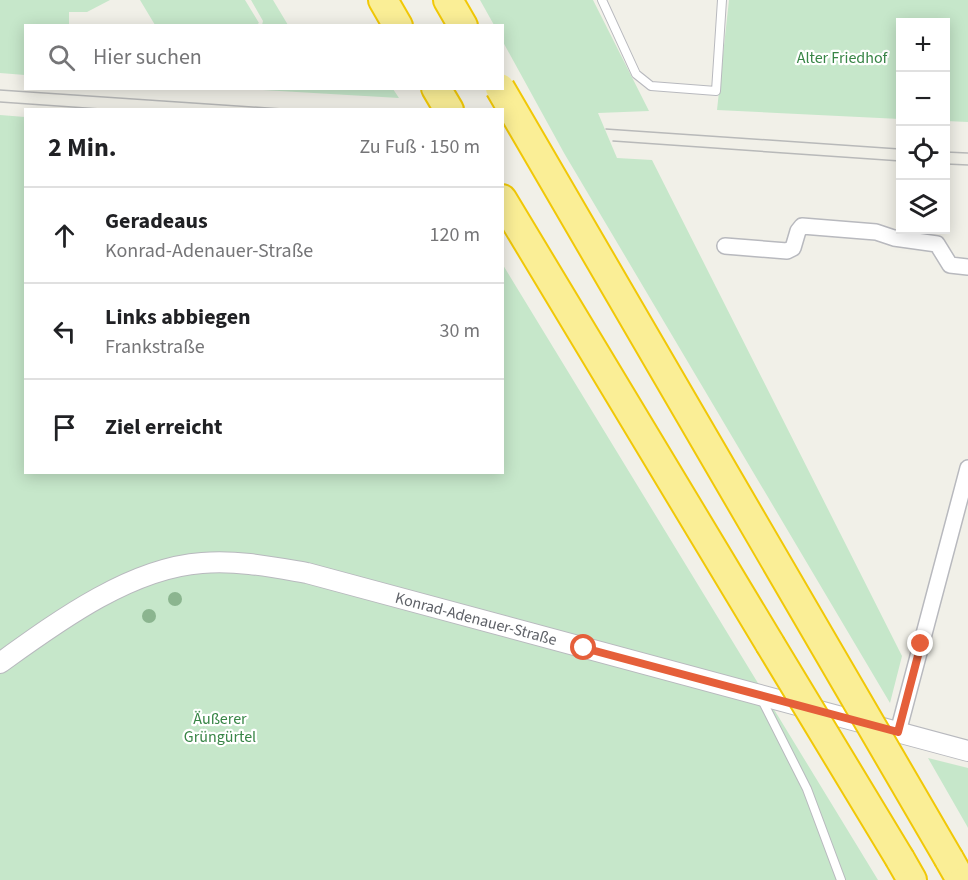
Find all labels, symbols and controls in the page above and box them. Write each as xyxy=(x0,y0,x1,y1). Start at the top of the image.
map controls xyxy=(896,18,950,234)
button: + xyxy=(896,18,950,72)
search box xyxy=(24,24,504,90)
icon: search xyxy=(45,41,78,74)
text: Hier suchen xyxy=(93,41,202,73)
park label: Alter Friedhof xyxy=(797,47,889,69)
button: − xyxy=(896,72,950,126)
button: locate xyxy=(896,126,950,180)
text: 2 Min. xyxy=(48,129,117,166)
text: Zu Fuß · 150 m xyxy=(359,133,480,161)
button: layers xyxy=(896,180,950,234)
text: Geradeaus xyxy=(105,205,208,237)
icon: ahead xyxy=(48,219,81,252)
text: 120 m xyxy=(430,221,480,249)
text: Konrad-Adenauer-Straße xyxy=(105,237,313,265)
text: Links abbiegen xyxy=(105,301,251,333)
icon: left xyxy=(48,315,81,348)
text: 30 m xyxy=(440,317,480,345)
text: Frankstraße xyxy=(105,333,205,361)
icon: arrive xyxy=(48,411,81,444)
text: Ziel erreicht xyxy=(105,411,223,443)
street label: Konrad-Adenauer-Straße xyxy=(393,587,559,651)
route end xyxy=(907,630,933,656)
route start xyxy=(570,634,596,660)
park label: Äußerer Grüngürtel xyxy=(184,708,256,748)

